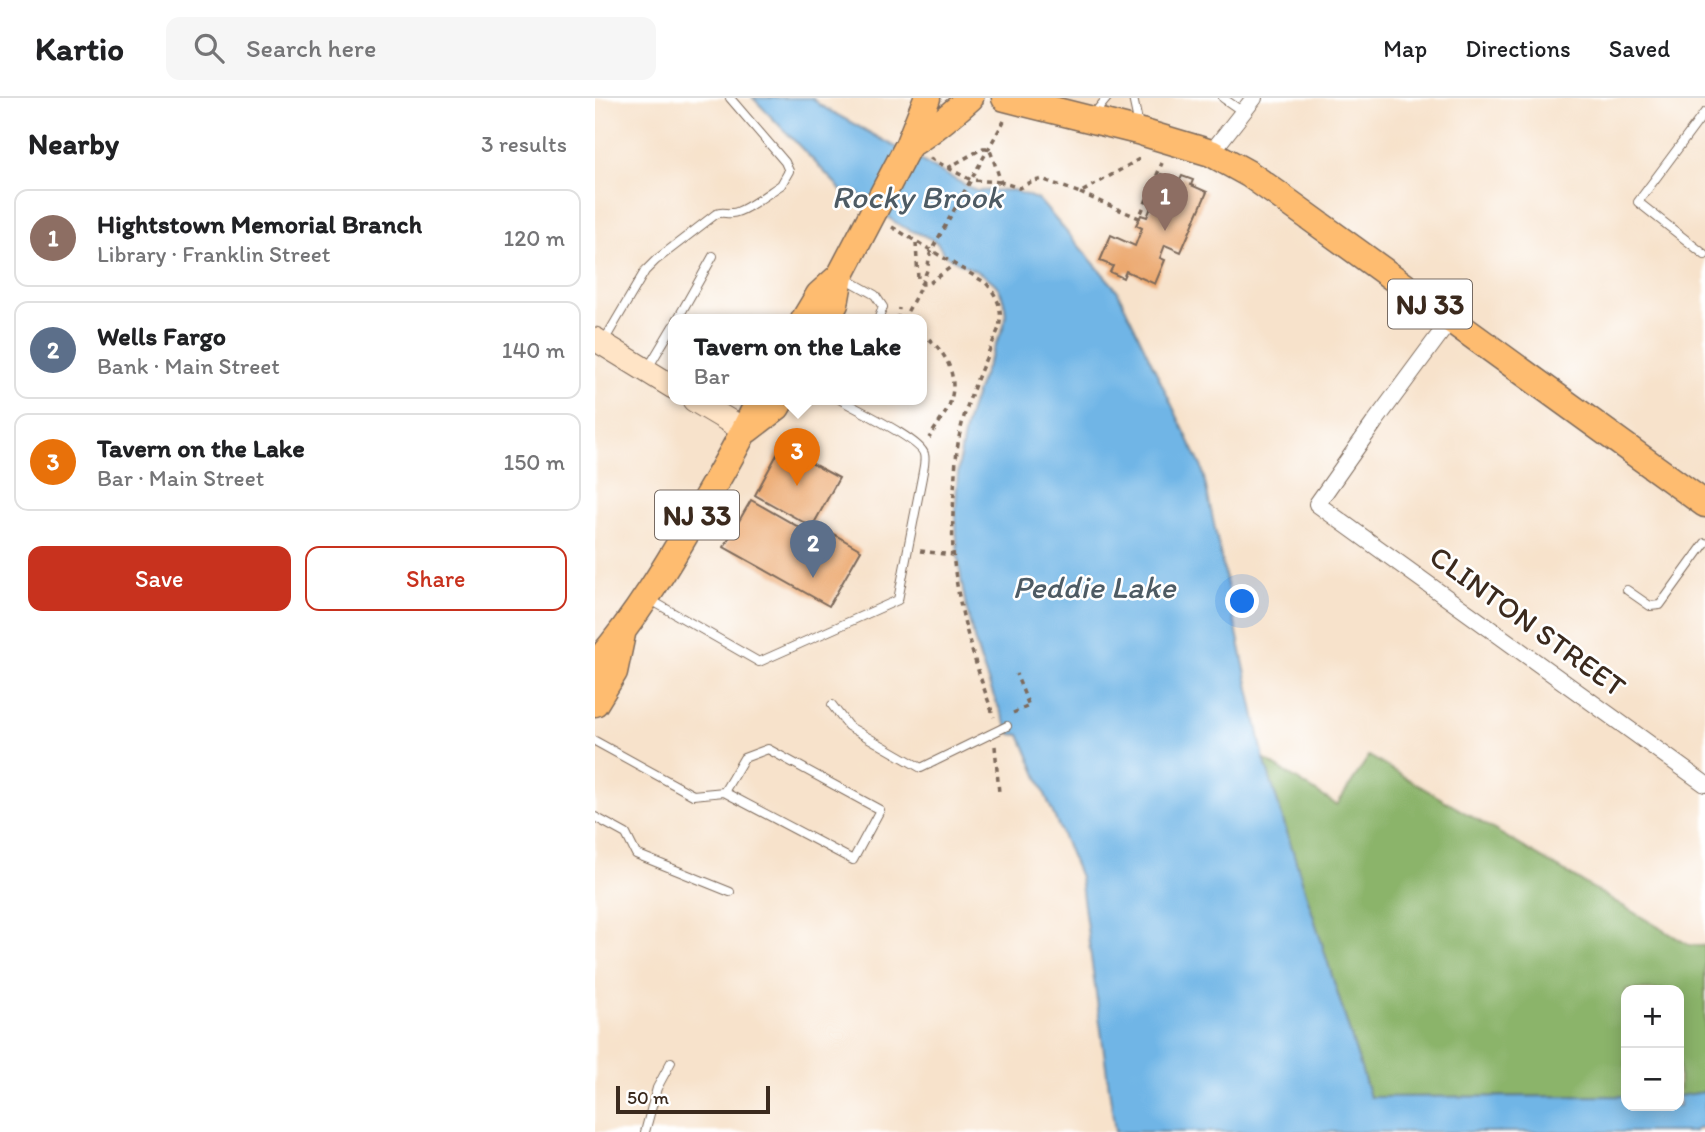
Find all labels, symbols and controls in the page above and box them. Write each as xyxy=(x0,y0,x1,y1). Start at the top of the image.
search box xyxy=(166,17,656,80)
text: Kartio xyxy=(35,29,124,68)
icon: search xyxy=(190,29,228,67)
text: Search here xyxy=(246,32,376,64)
text: Map xyxy=(1383,34,1427,63)
text: Directions xyxy=(1465,34,1571,63)
text: Saved xyxy=(1609,34,1670,63)
text: Nearby xyxy=(28,125,119,162)
text: 3 results xyxy=(481,130,567,158)
pin: 1 xyxy=(1142,173,1188,231)
water label: Rocky Brook xyxy=(831,178,1004,216)
text: Hightstown Memorial Branch xyxy=(97,208,422,240)
text: 1 xyxy=(48,224,58,252)
text: 120 m xyxy=(504,224,565,252)
text: Library · Franklin Street xyxy=(97,240,330,268)
road number: NJ 33 xyxy=(1388,280,1472,328)
popup xyxy=(668,314,927,405)
text: Wells Fargo xyxy=(97,320,226,352)
text: Tavern on the Lake xyxy=(694,330,901,362)
text: 2 xyxy=(47,336,59,364)
text: 140 m xyxy=(502,336,565,364)
text: Bank · Main Street xyxy=(97,352,280,380)
text: Bar xyxy=(694,362,730,390)
pin: 3 xyxy=(774,428,820,486)
text: Tavern on the Lake xyxy=(97,432,305,464)
text: 3 xyxy=(47,448,59,476)
text: 150 m xyxy=(504,448,565,476)
text: Bar · Main Street xyxy=(97,464,264,492)
road number: NJ 33 xyxy=(655,490,739,540)
pin: 2 xyxy=(790,520,836,578)
street label: CLINTON STREET xyxy=(1423,537,1634,705)
button: Save xyxy=(28,546,291,611)
button: Share xyxy=(305,546,567,611)
water label: Peddie Lake xyxy=(1013,568,1177,606)
your location xyxy=(1225,584,1259,618)
map controls xyxy=(1621,985,1684,1111)
button: + xyxy=(1621,985,1684,1048)
button: − xyxy=(1621,1048,1684,1111)
scale bar xyxy=(616,1083,770,1115)
text: 50 m xyxy=(627,1086,669,1109)

